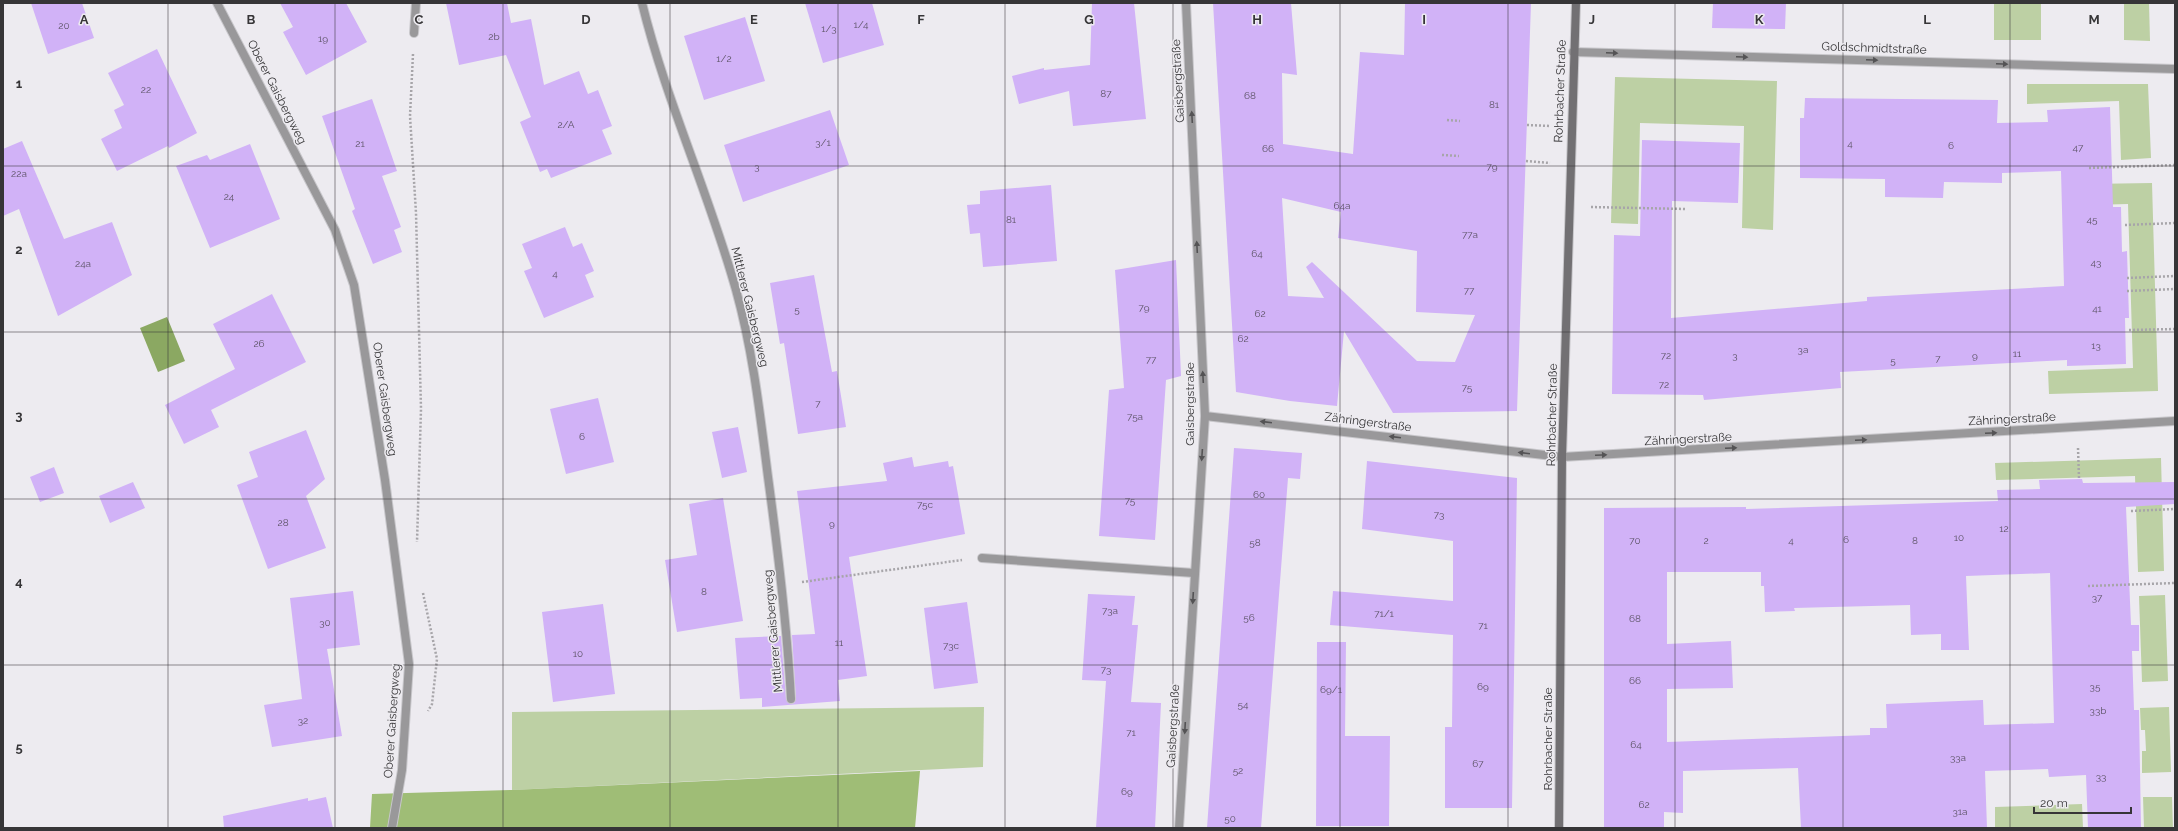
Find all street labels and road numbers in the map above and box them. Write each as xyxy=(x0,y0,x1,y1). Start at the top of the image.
street label: Oberer Gaisbergweg xyxy=(245,38,309,146)
street label: Gaisbergstraße xyxy=(1169,39,1187,123)
street label: Rohrbacher Straße xyxy=(1551,39,1569,143)
street label: Goldschmidtstraße xyxy=(1821,39,1927,57)
street label: Mittlerer Gaisbergweg xyxy=(728,246,772,368)
street label: Oberer Gaisbergweg xyxy=(370,341,400,457)
street label: Gaisbergstraße xyxy=(1183,362,1197,446)
street label: Rohrbacher Straße xyxy=(1544,363,1560,467)
street label: Zähringerstraße xyxy=(1324,410,1412,434)
street label: Zähringerstraße xyxy=(1968,410,2056,428)
street label: Zähringerstraße xyxy=(1644,430,1732,448)
street label: Mittlerer Gaisbergweg xyxy=(761,569,785,693)
street label: Oberer Gaisbergweg xyxy=(381,663,403,779)
street label: Gaisbergstraße xyxy=(1164,684,1182,768)
street label: Rohrbacher Straße xyxy=(1541,687,1555,791)

